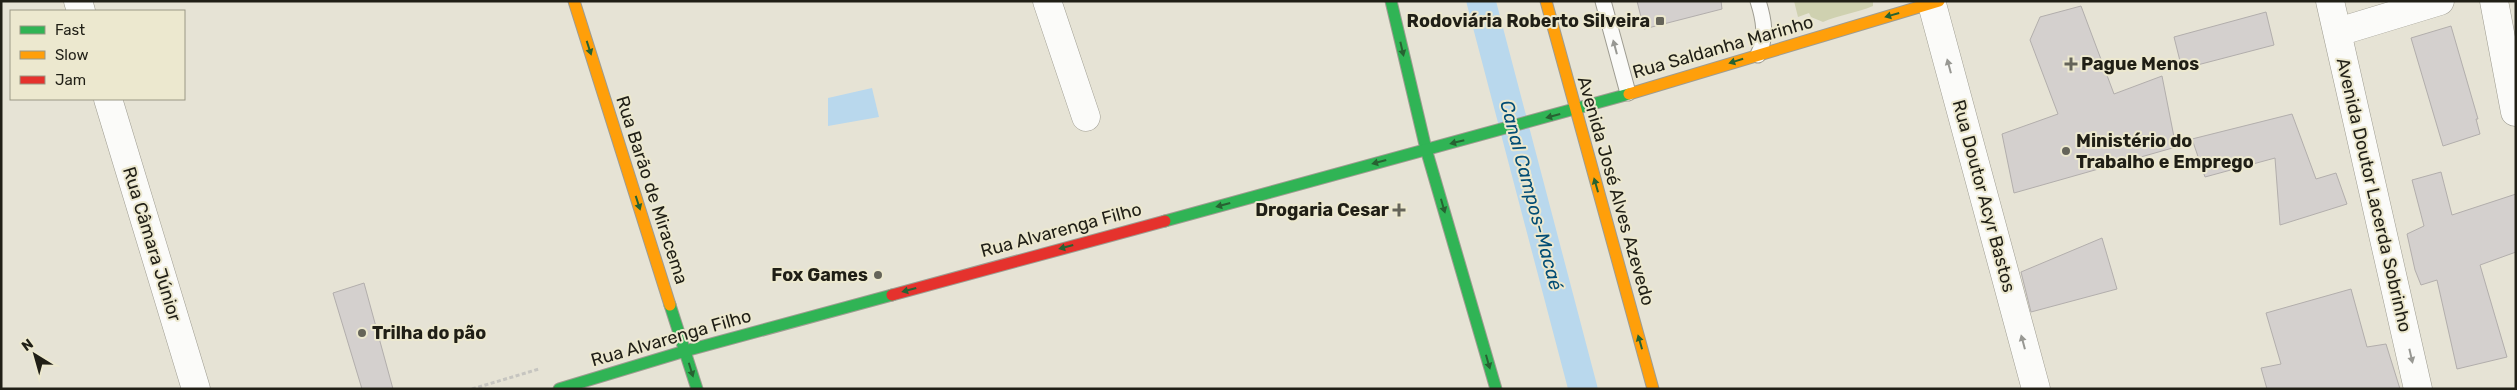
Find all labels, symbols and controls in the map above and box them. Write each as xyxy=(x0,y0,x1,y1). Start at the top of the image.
legend xyxy=(10,10,185,100)
place label: Rodoviária Roberto Silveira xyxy=(1407,10,1650,32)
street label: Rua Saldanha Marinho xyxy=(1630,11,1816,83)
one-way arrow xyxy=(1885,12,1900,20)
marker: Rodoviária Roberto Silveira xyxy=(1654,15,1666,27)
text: Fast xyxy=(55,21,85,39)
one-way arrow xyxy=(585,40,593,55)
one-way arrow xyxy=(1611,40,1619,55)
one-way arrow xyxy=(1398,41,1406,56)
text: Slow xyxy=(55,46,88,64)
place label: Pague Menos xyxy=(2081,53,2199,75)
street label: Avenida Doutor Lacerda Sobrinho xyxy=(2332,56,2416,334)
one-way arrow xyxy=(1729,58,1744,66)
marker: Pague Menos xyxy=(2065,58,2077,70)
one-way arrow xyxy=(1945,59,1953,74)
text: Jam xyxy=(55,71,86,89)
street label: Avenida José Alves Azevedo xyxy=(1573,74,1659,308)
street label: Rua Barão de Miracema xyxy=(611,93,693,287)
street label: Rua Doutor Acyr Bastos xyxy=(1948,97,2020,295)
water label: Canal Campos-Macaé xyxy=(1495,98,1568,293)
one-way arrow xyxy=(1545,113,1560,121)
place label: Ministério do Trabalho e Emprego xyxy=(2076,130,2254,173)
one-way arrow xyxy=(1449,138,1464,146)
marker: Ministério do Trabalho e Emprego xyxy=(2060,145,2072,157)
one-way arrow xyxy=(1372,158,1387,166)
street label: Rua Câmara Júnior xyxy=(118,164,186,324)
one-way arrow xyxy=(1591,178,1599,193)
one-way arrow xyxy=(635,195,642,210)
street label: Rua Alvarenga Filho xyxy=(978,198,1144,262)
place label: Drogaria Cesar xyxy=(1255,199,1389,221)
one-way arrow xyxy=(1439,199,1447,214)
one-way arrow xyxy=(1215,201,1230,209)
marker: Drogaria Cesar xyxy=(1393,204,1405,216)
one-way arrow xyxy=(1058,243,1073,251)
place label: Fox Games xyxy=(771,264,868,286)
marker: Fox Games xyxy=(872,269,884,281)
one-way arrow xyxy=(901,286,916,294)
street label: Rua Alvarenga Filho xyxy=(588,305,754,371)
place label: Trilha do pão xyxy=(372,322,486,344)
marker: Trilha do pão xyxy=(356,327,368,339)
north arrow xyxy=(10,330,60,380)
one-way arrow xyxy=(1635,334,1643,349)
one-way arrow xyxy=(2019,334,2027,349)
text: N xyxy=(18,335,37,355)
one-way arrow xyxy=(2407,349,2415,365)
one-way arrow xyxy=(1484,355,1492,370)
one-way arrow xyxy=(687,362,695,377)

